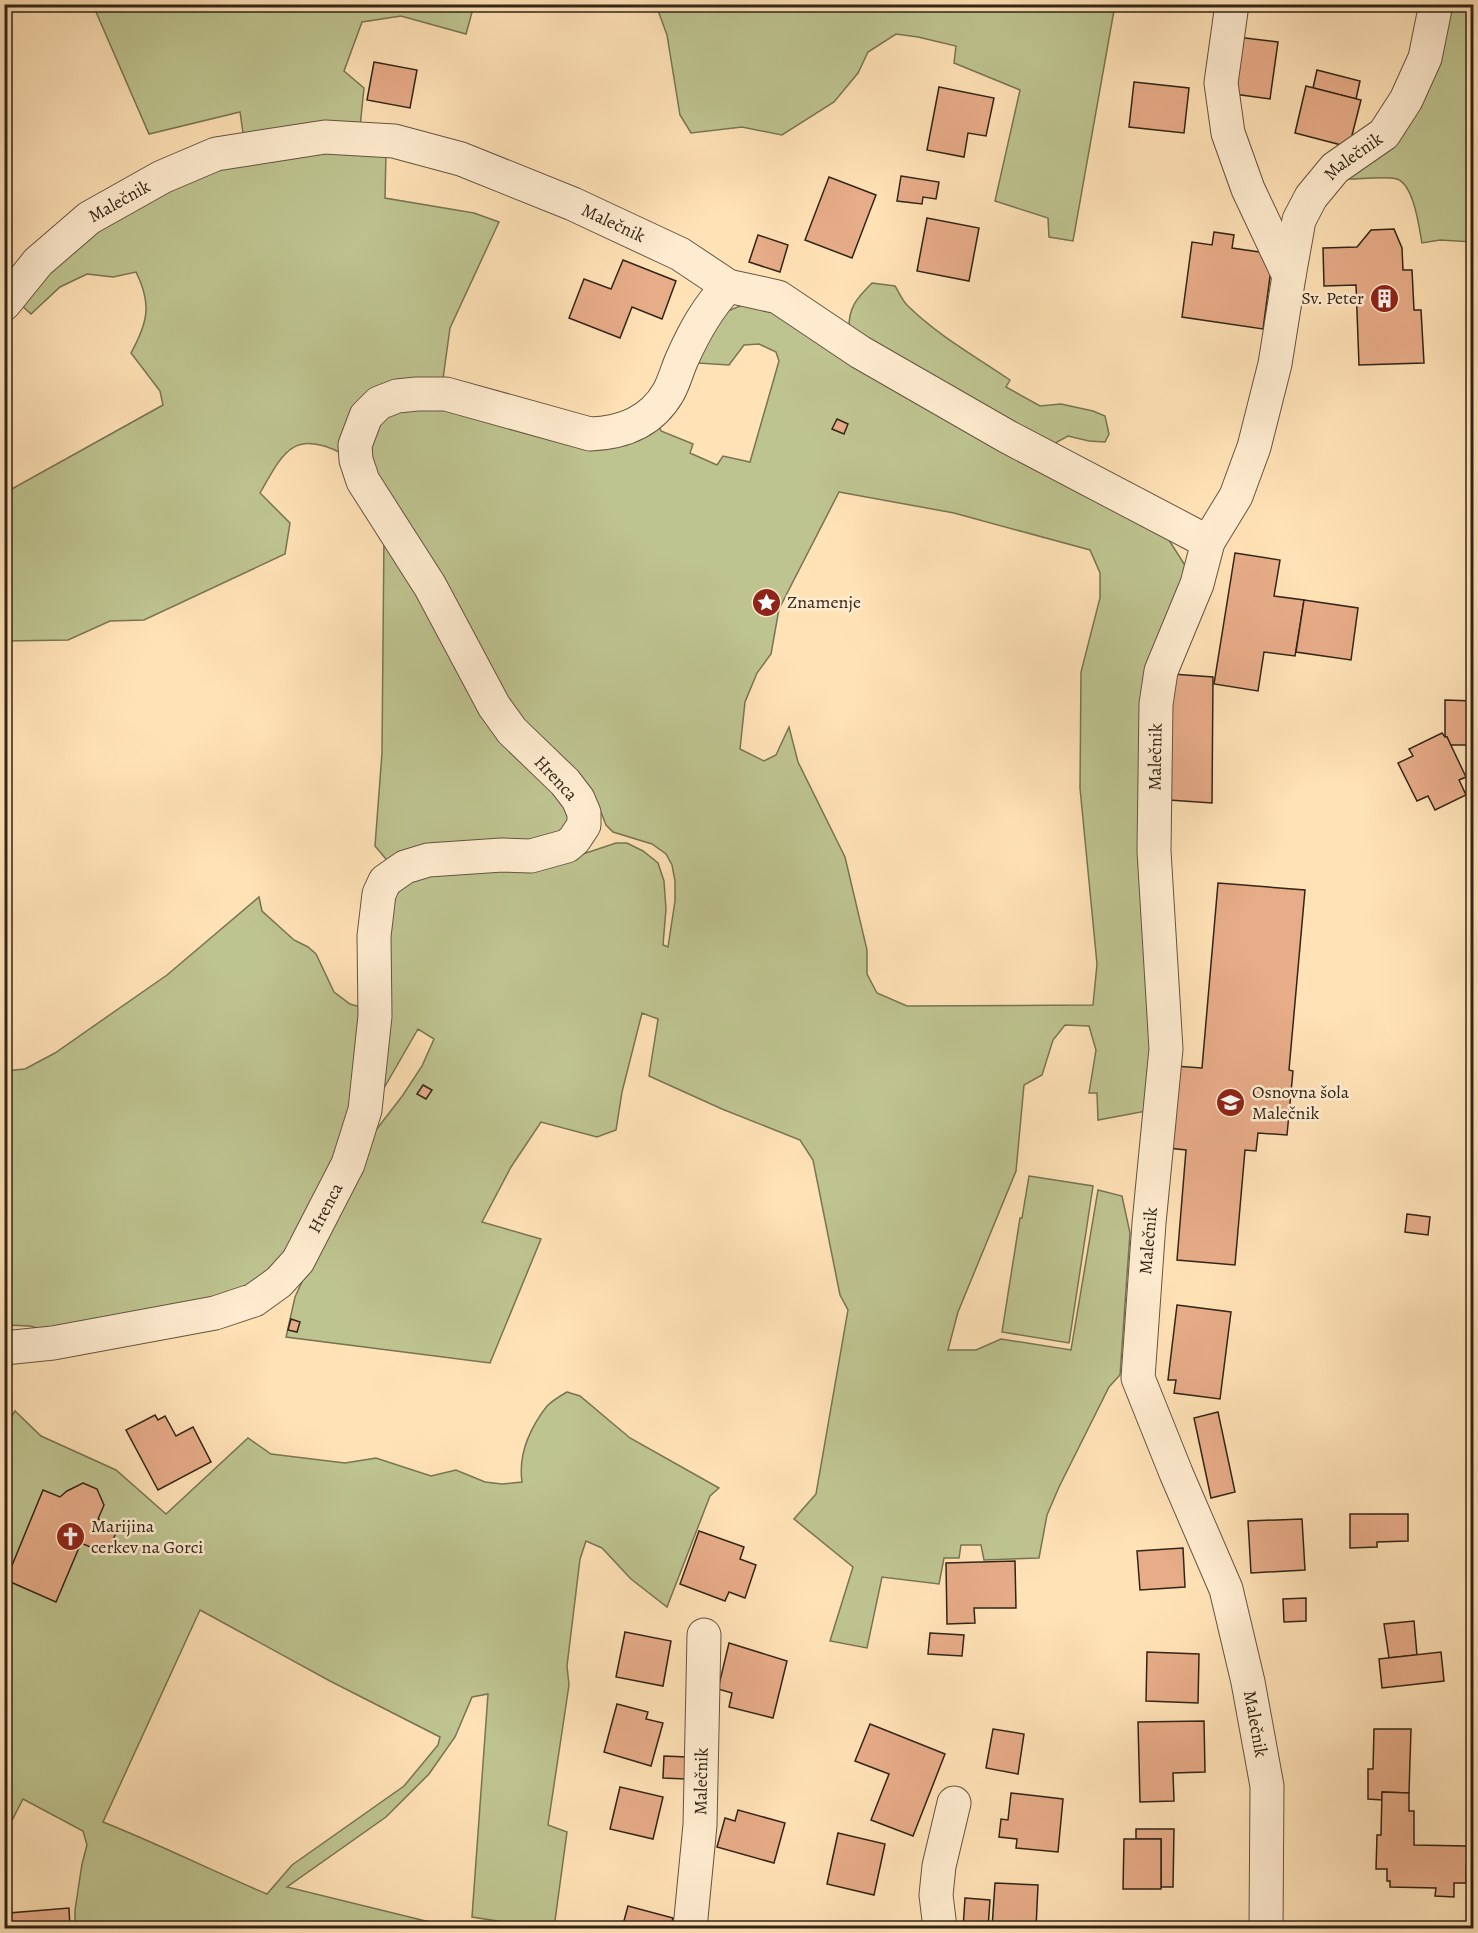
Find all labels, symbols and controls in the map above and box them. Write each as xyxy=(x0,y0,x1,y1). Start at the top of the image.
street label: Malečnik xyxy=(1318,127,1387,185)
street label: Malečnik xyxy=(84,174,155,228)
street label: Malečnik xyxy=(578,198,649,248)
building icon: Sv. Peter xyxy=(1369,282,1401,314)
place label: Sv. Peter xyxy=(1301,286,1364,310)
place icon: Znamenje xyxy=(750,586,782,618)
place label: Znamenje xyxy=(787,590,861,614)
street label: Malečnik xyxy=(1142,723,1168,791)
street label: Hrenca xyxy=(529,750,584,806)
place label: Osnovna šola Malečnik xyxy=(1252,1080,1350,1125)
school or university icon: Osnovna šola Malečnik xyxy=(1215,1086,1247,1118)
street label: Hrenca xyxy=(302,1178,349,1237)
street label: Malečnik xyxy=(1133,1206,1163,1276)
place label: Marijina cerkev na Gorci xyxy=(91,1514,203,1559)
church icon: Marijina cerkev na Gorci xyxy=(54,1520,86,1552)
street label: Malečnik xyxy=(1238,1689,1274,1759)
street label: Malečnik xyxy=(688,1747,714,1815)

